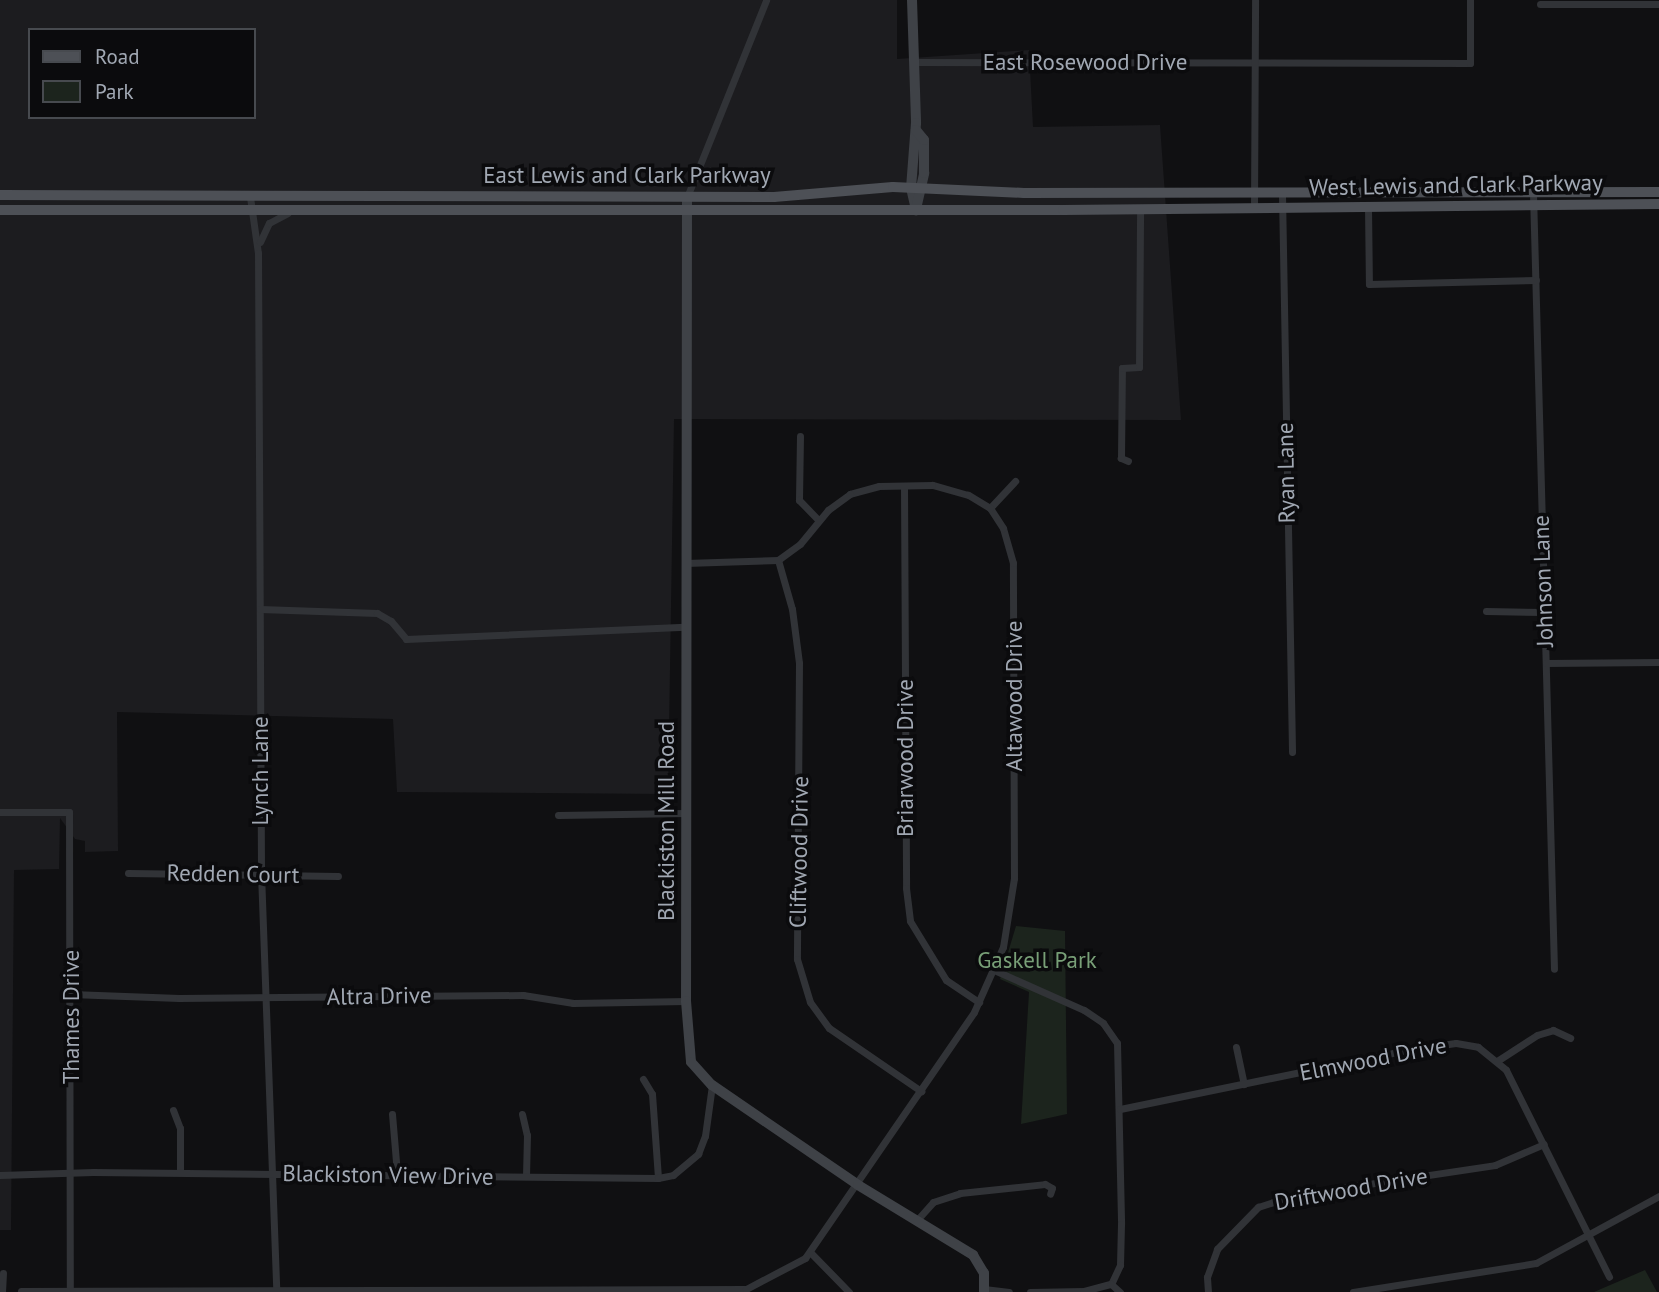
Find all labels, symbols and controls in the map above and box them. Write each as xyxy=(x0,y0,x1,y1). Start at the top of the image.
legend xyxy=(28,28,256,119)
text: Road xyxy=(95,43,139,70)
street label: East Rosewood Drive xyxy=(983,48,1187,76)
text: Park xyxy=(95,78,134,105)
street label: East Lewis and Clark Parkway xyxy=(483,161,771,189)
street label: West Lewis and Clark Parkway xyxy=(1309,169,1603,201)
street label: Ryan Lane xyxy=(1271,422,1301,524)
street label: Johnson Lane xyxy=(1527,515,1559,647)
street label: Altawood Drive xyxy=(1000,621,1028,771)
street label: Briarwood Drive xyxy=(891,679,919,837)
street label: Lynch Lane xyxy=(246,716,274,826)
street label: Blackiston Mill Road xyxy=(652,721,680,921)
street label: Cliftwood Drive xyxy=(784,776,814,928)
street label: Redden Court xyxy=(166,859,300,889)
park label: Gaskell Park xyxy=(977,946,1097,974)
street label: Thames Drive xyxy=(57,950,85,1084)
street label: Altra Drive xyxy=(326,981,432,1011)
street label: Elmwood Drive xyxy=(1297,1031,1449,1087)
street label: Blackiston View Drive xyxy=(281,1159,495,1191)
street label: Driftwood Drive xyxy=(1272,1162,1430,1216)

